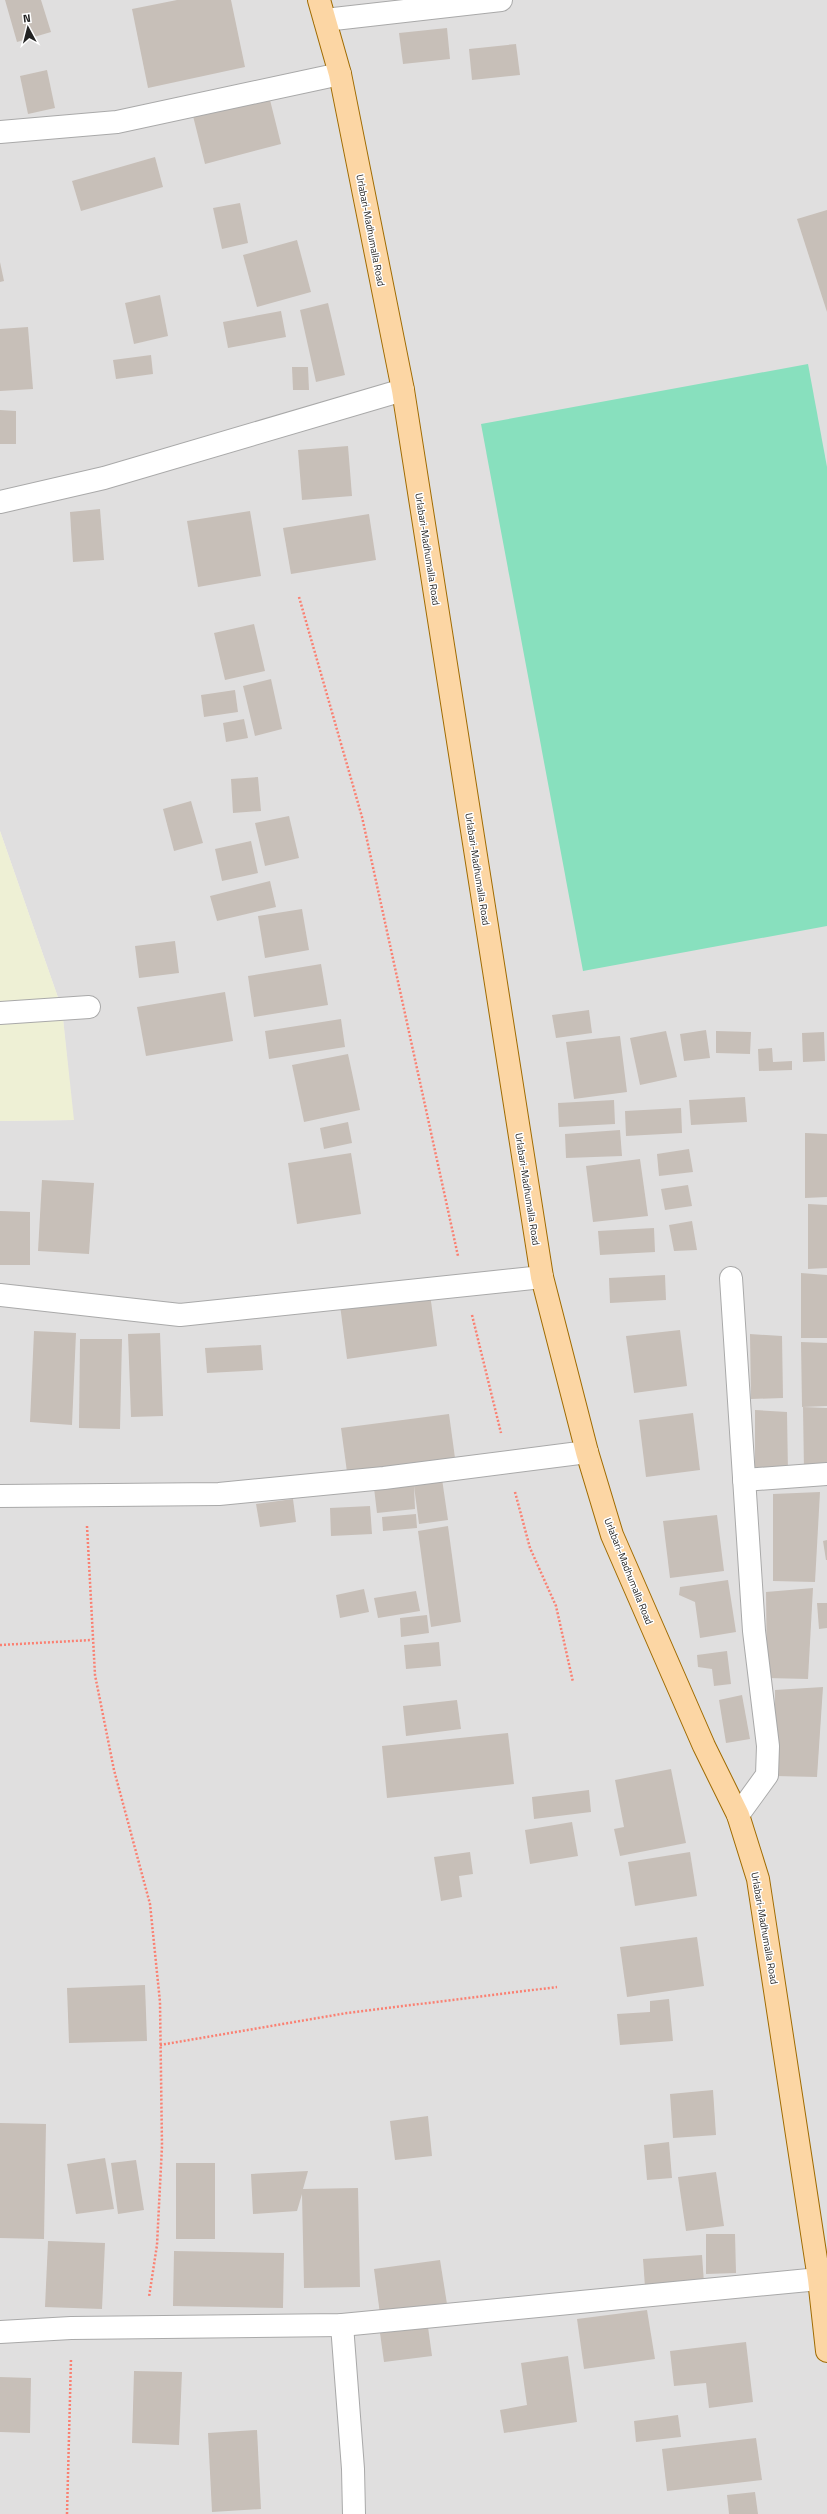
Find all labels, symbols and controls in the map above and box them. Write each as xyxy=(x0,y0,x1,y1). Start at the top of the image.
north arrow xyxy=(8,8,48,48)
text: N xyxy=(22,10,32,26)
street label: Urlabari-Madhumalla Road xyxy=(352,173,389,287)
street label: Urlabari-Madhumalla Road xyxy=(411,492,444,606)
street label: Urlabari-Madhumalla Road xyxy=(461,812,494,926)
street label: Urlabari-Madhumalla Road xyxy=(511,1132,544,1246)
street label: Urlabari-Madhumalla Road xyxy=(600,1516,657,1627)
street label: Urlabari-Madhumalla Road xyxy=(747,1871,782,1985)

